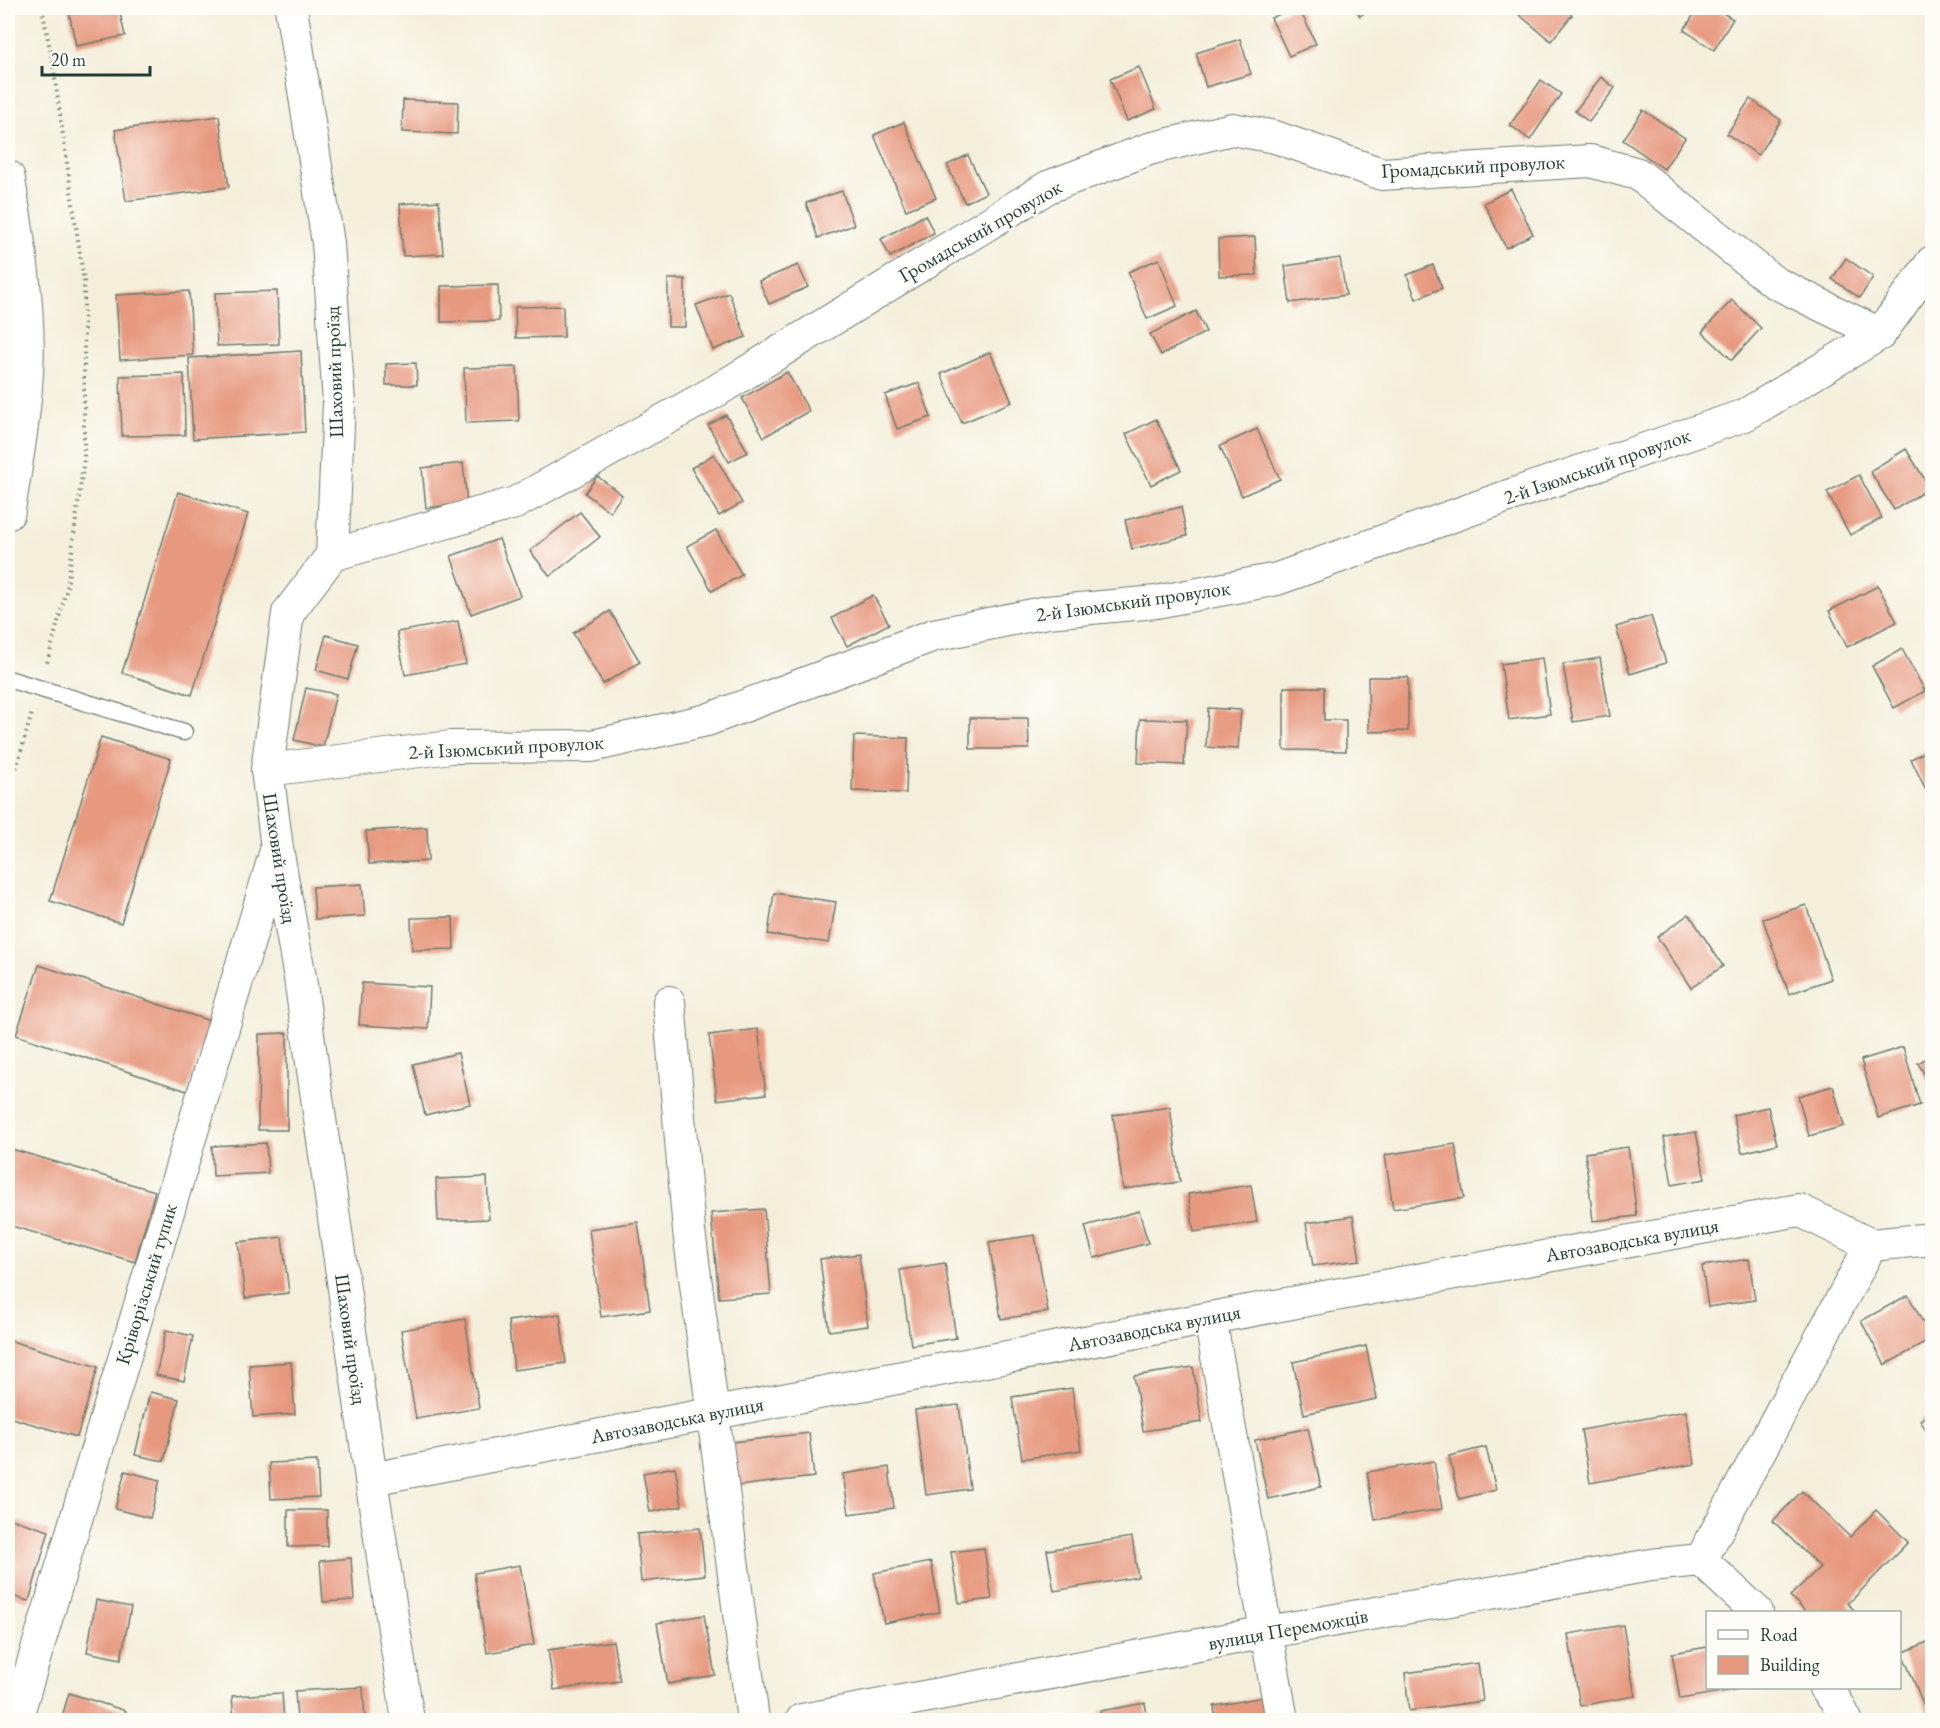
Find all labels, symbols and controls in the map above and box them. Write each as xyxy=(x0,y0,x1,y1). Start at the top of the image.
scale bar xyxy=(42,39,150,77)
text: 20 m xyxy=(51,48,86,71)
street label: Громадський провулок xyxy=(1380,148,1566,184)
street label: Громадський провулок xyxy=(894,173,1067,288)
street label: Шаховий проїзд xyxy=(319,306,349,438)
street label: 2-й Ізюмський провулок xyxy=(1500,422,1694,510)
street label: 2-й Ізюмський провулок xyxy=(1034,574,1232,627)
street label: 2-й Ізюмський провулок xyxy=(408,729,605,765)
street label: Шаховий проїзд xyxy=(257,791,303,925)
street label: Кріворізський тупик xyxy=(109,1200,183,1368)
street label: Автозаводська вулиця xyxy=(1542,1212,1721,1268)
street label: Шаховий проїзд xyxy=(329,1272,373,1406)
street label: Автозаводська вулиця xyxy=(1064,1298,1243,1358)
street label: Автозаводська вулиця xyxy=(587,1390,766,1450)
street label: вулиця Переможців xyxy=(1206,1602,1370,1656)
legend xyxy=(1706,1611,1901,1689)
text: Road xyxy=(1760,1623,1799,1646)
text: Building xyxy=(1760,1653,1820,1676)

